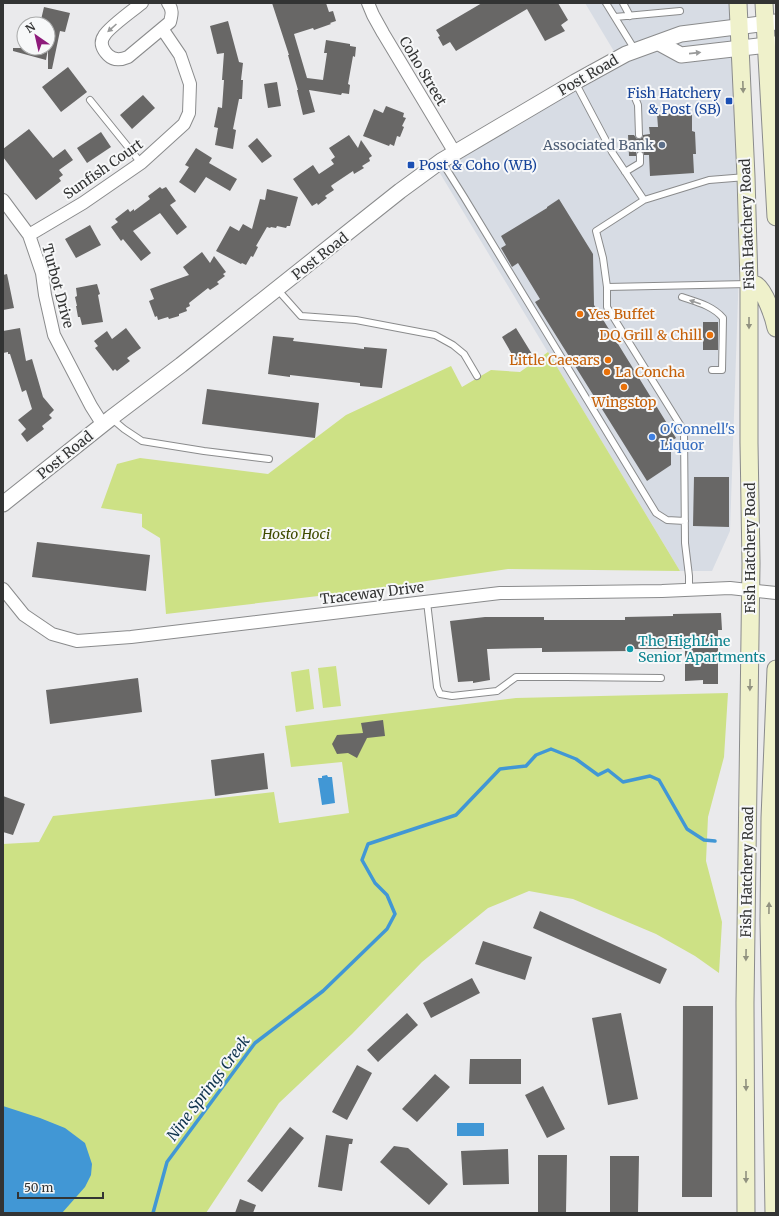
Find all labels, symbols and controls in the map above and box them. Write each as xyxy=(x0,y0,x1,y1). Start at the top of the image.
north arrow xyxy=(16,16,56,56)
text: N xyxy=(23,19,38,36)
one-way arrow xyxy=(107,23,116,32)
street label: Coho Street xyxy=(395,33,451,109)
street label: Post Road xyxy=(555,50,622,99)
one-way arrow xyxy=(689,50,701,56)
one-way arrow xyxy=(739,81,746,93)
place label: Fish Hatchery & Post (SB) xyxy=(627,84,722,118)
marker: Fish Hatchery & Post (SB) xyxy=(724,96,734,106)
street label: Sunfish Court xyxy=(60,135,147,203)
place label: Associated Bank xyxy=(542,136,654,154)
marker: Associated Bank xyxy=(657,140,667,150)
place label: Post & Coho (WB) xyxy=(419,156,537,174)
street label: Fish Hatchery Road xyxy=(736,158,758,290)
marker: Post & Coho (WB) xyxy=(406,160,416,170)
street label: Post Road xyxy=(288,228,352,284)
street label: Turbot Drive xyxy=(38,242,78,330)
one-way arrow xyxy=(689,299,701,305)
place label: Yes Buffet xyxy=(587,305,655,323)
marker: Yes Buffet xyxy=(575,309,585,319)
one-way arrow xyxy=(746,317,752,330)
place label: DQ Grill & Chill xyxy=(599,326,703,344)
marker: DQ Grill & Chill xyxy=(705,330,715,340)
place label: Little Caesars xyxy=(509,351,600,369)
marker: Little Caesars xyxy=(603,355,613,365)
place label: La Concha xyxy=(615,363,685,381)
marker: La Concha xyxy=(602,367,612,377)
marker: Wingstop xyxy=(619,382,629,392)
place label: Wingstop xyxy=(591,393,657,411)
place label: O'Connell's Liquor xyxy=(660,420,735,454)
street label: Post Road xyxy=(33,427,97,483)
marker: O'Connell's Liquor xyxy=(647,432,657,442)
street label: Fish Hatchery Road xyxy=(741,482,759,614)
park label: Hosto Hoci xyxy=(261,525,330,543)
street label: Traceway Drive xyxy=(319,578,425,608)
place label: The HighLine Senior Apartments xyxy=(638,632,766,666)
marker: The HighLine Senior Apartments xyxy=(625,644,635,654)
one-way arrow xyxy=(746,679,753,691)
street label: Fish Hatchery Road xyxy=(737,806,757,938)
one-way arrow xyxy=(766,901,772,914)
one-way arrow xyxy=(743,949,749,962)
water label: Nine Springs Creek xyxy=(162,1031,254,1144)
one-way arrow xyxy=(743,1079,749,1092)
one-way arrow xyxy=(743,1171,749,1184)
scale bar xyxy=(18,1174,103,1200)
text: 50 m xyxy=(24,1180,53,1195)

